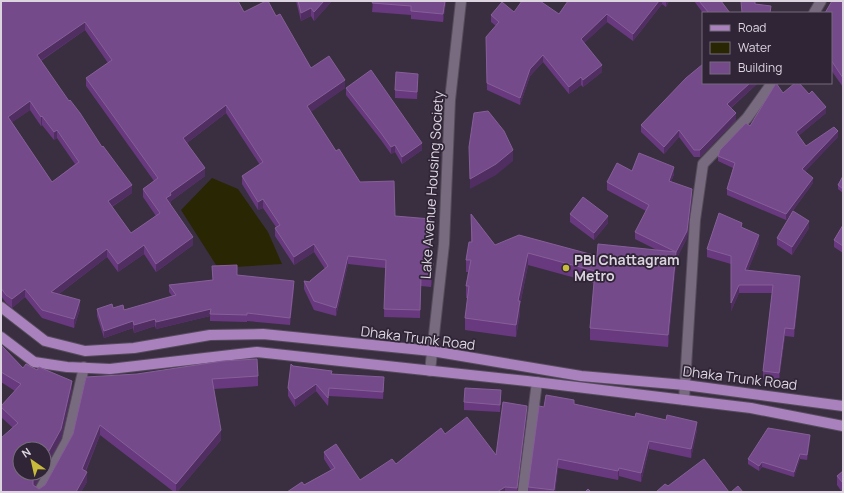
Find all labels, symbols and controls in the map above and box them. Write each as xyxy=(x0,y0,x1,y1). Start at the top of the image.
legend xyxy=(702,12,832,84)
text: Road xyxy=(738,19,766,36)
text: Water xyxy=(738,39,772,56)
text: Building xyxy=(738,59,782,76)
street label: Lake Avenue Housing Society xyxy=(415,90,448,280)
place label: PBI Chattagram Metro xyxy=(574,250,680,285)
marker: PBI Chattagram Metro xyxy=(561,263,571,273)
street label: Dhaka Trunk Road xyxy=(360,321,476,354)
street label: Dhaka Trunk Road xyxy=(682,361,798,394)
north arrow xyxy=(12,441,52,481)
text: N xyxy=(19,444,34,461)

